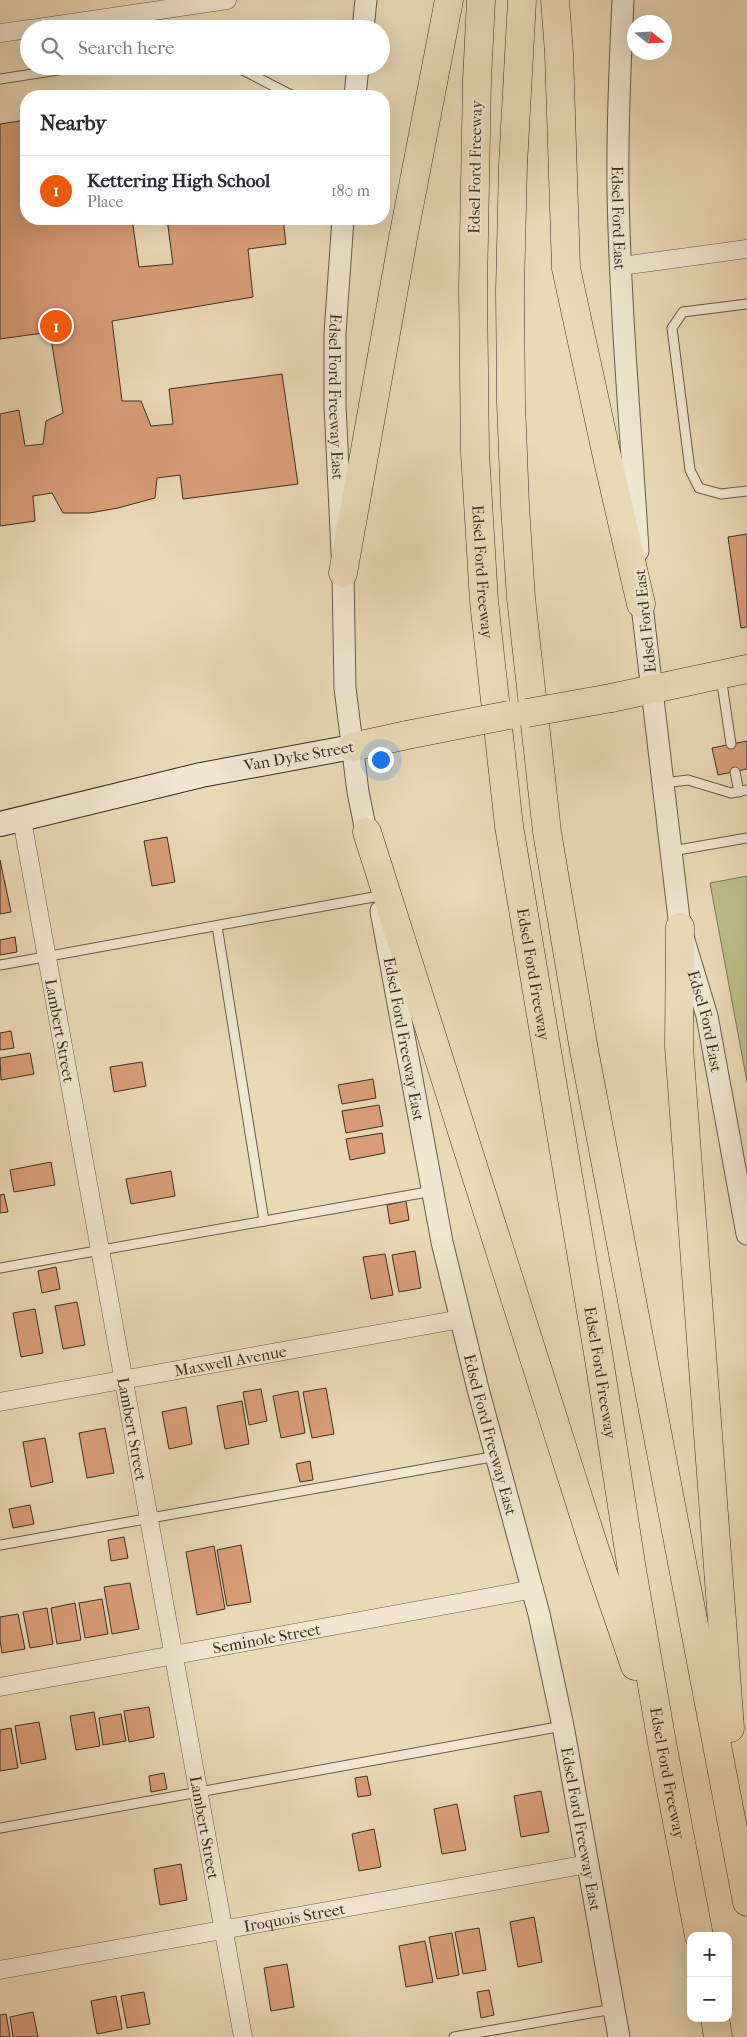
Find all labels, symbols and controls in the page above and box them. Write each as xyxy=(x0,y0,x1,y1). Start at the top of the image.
north arrow xyxy=(627,15,672,60)
search box xyxy=(20,20,390,75)
icon: search xyxy=(38,34,66,62)
text: Search here xyxy=(78,37,174,59)
street label: Edsel Ford Freeway xyxy=(464,100,486,234)
text: Nearby xyxy=(40,111,106,135)
street label: Edsel Ford East xyxy=(608,166,630,271)
text: Kettering High School xyxy=(87,170,270,192)
text: 1 xyxy=(53,181,59,200)
text: 180 m xyxy=(331,181,370,200)
text: Place xyxy=(87,192,123,211)
pin: 1 xyxy=(40,307,72,345)
street label: Edsel Ford Freeway East xyxy=(325,313,348,480)
street label: Edsel Ford Freeway xyxy=(469,504,498,640)
street label: Edsel Ford East xyxy=(630,568,660,674)
street label: Van Dyke Street xyxy=(241,737,356,775)
your location xyxy=(368,747,394,773)
street label: Edsel Ford Freeway xyxy=(513,907,555,1042)
street label: Edsel Ford Freeway East xyxy=(380,955,429,1123)
street label: Edsel Ford East xyxy=(684,968,727,1074)
street label: Lambert Street xyxy=(42,977,79,1084)
street label: Edsel Ford Freeway xyxy=(581,1305,621,1441)
street label: Maxwell Avenue xyxy=(173,1341,288,1380)
street label: Edsel Ford Freeway East xyxy=(460,1352,521,1517)
street label: Lambert Street xyxy=(114,1376,151,1483)
street label: Seminole Street xyxy=(211,1619,322,1657)
street label: Edsel Ford Freeway xyxy=(646,1705,690,1841)
street label: Edsel Ford Freeway East xyxy=(557,1745,606,1912)
street label: Lambert Street xyxy=(186,1774,224,1881)
street label: Iroquois Street xyxy=(242,1898,347,1935)
map controls xyxy=(687,1932,732,2022)
button: + xyxy=(687,1932,732,1977)
button: − xyxy=(687,1977,732,2022)

